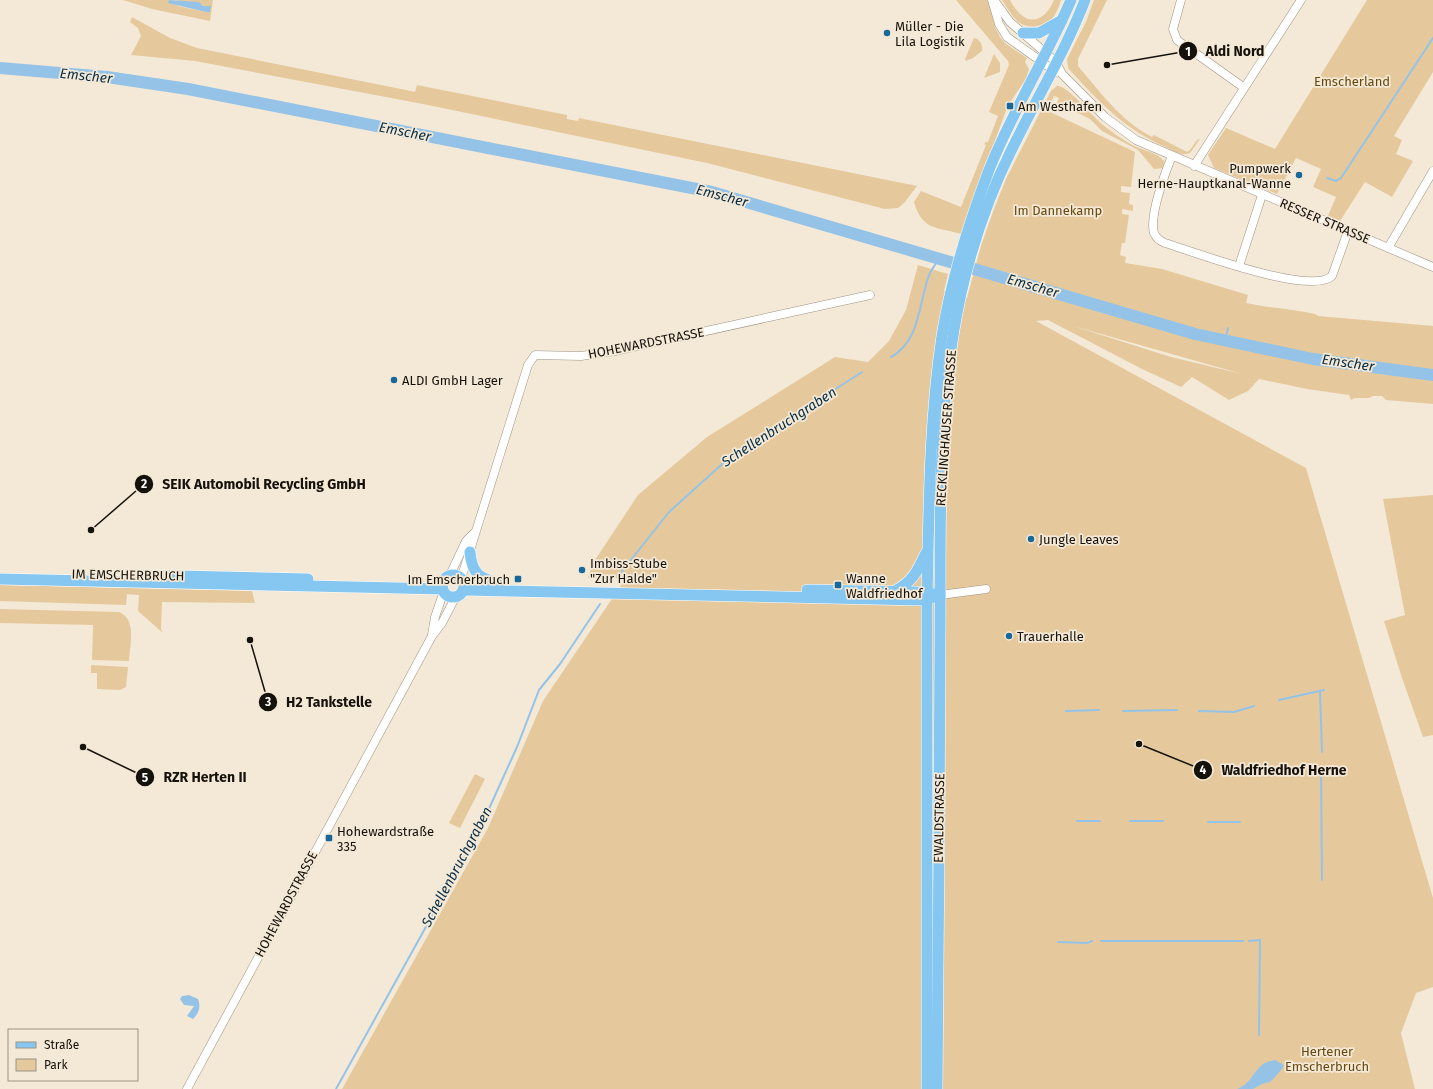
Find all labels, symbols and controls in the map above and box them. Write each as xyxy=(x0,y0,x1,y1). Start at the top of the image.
place label: Müller - Die Lila Logistik xyxy=(895,19,965,49)
marker: Müller - Die Lila Logistik xyxy=(882,28,892,38)
callout: Aldi Nord xyxy=(1178,38,1273,64)
text: Aldi Nord xyxy=(1204,43,1265,60)
text: 1 xyxy=(1185,45,1191,59)
water label: Emscher xyxy=(59,65,114,87)
park label: Emscherland xyxy=(1314,74,1390,89)
place label: Am Westhafen xyxy=(1018,99,1102,114)
marker: Am Westhafen xyxy=(1005,101,1015,111)
water label: Emscher xyxy=(377,119,433,146)
place label: Pumpwerk Herne-Hauptkanal-Wanne xyxy=(1137,161,1291,191)
marker: Pumpwerk Herne-Hauptkanal-Wanne xyxy=(1294,170,1304,180)
water label: Emscher xyxy=(694,181,750,211)
street label: RESSER STRASSE xyxy=(1278,195,1373,247)
park label: Im Dannekamp xyxy=(1014,203,1102,218)
water label: Emscher xyxy=(1005,271,1061,302)
street label: HOHEWARDSTRASSE xyxy=(587,324,705,362)
street label: RECKLINGHAUSER STRASSE xyxy=(933,349,959,507)
water label: Emscher xyxy=(1321,351,1376,375)
place label: ALDI GmbH Lager xyxy=(402,373,503,388)
marker: ALDI GmbH Lager xyxy=(389,375,399,385)
water label: Schellenbruchgraben xyxy=(718,383,840,471)
callout: SEIK Automobil Recycling GmbH xyxy=(134,471,373,497)
text: SEIK Automobil Recycling GmbH xyxy=(162,476,366,493)
text: 2 xyxy=(141,477,147,491)
place label: Jungle Leaves xyxy=(1039,532,1119,547)
marker: Jungle Leaves xyxy=(1026,534,1036,544)
place label: Imbiss-Stube "Zur Halde" xyxy=(590,556,667,586)
marker: Imbiss-Stube "Zur Halde" xyxy=(577,565,587,575)
street label: IM EMSCHERBRUCH xyxy=(72,567,184,583)
place label: Wanne Waldfriedhof xyxy=(846,571,924,601)
place label: Im Emscherbruch xyxy=(407,572,510,587)
marker: Im Emscherbruch xyxy=(513,574,523,584)
marker: Wanne Waldfriedhof xyxy=(833,580,843,590)
place label: Trauerhalle xyxy=(1017,629,1084,644)
marker: Trauerhalle xyxy=(1004,631,1014,641)
callout: H2 Tankstelle xyxy=(258,689,380,715)
text: H2 Tankstelle xyxy=(286,694,372,711)
text: 3 xyxy=(264,695,271,709)
callout: Waldfriedhof Herne xyxy=(1193,757,1355,783)
text: Waldfriedhof Herne xyxy=(1221,762,1347,779)
text: 4 xyxy=(1200,763,1207,777)
callout: RZR Herten II xyxy=(135,764,254,790)
text: RZR Herten II xyxy=(163,769,247,786)
text: 5 xyxy=(142,771,149,785)
street label: EWALDSTRASSE xyxy=(931,773,947,863)
water label: Schellenbruchgraben xyxy=(418,804,496,931)
place label: Hohewardstraße 335 xyxy=(337,824,434,854)
marker: Hohewardstraße 335 xyxy=(324,833,334,843)
street label: HOHEWARDSTRASSE xyxy=(252,848,320,960)
legend xyxy=(8,1029,138,1081)
text: Straße xyxy=(44,1038,79,1052)
park label: Hertener Emscherbruch xyxy=(1285,1044,1369,1074)
text: Park xyxy=(44,1058,68,1072)

